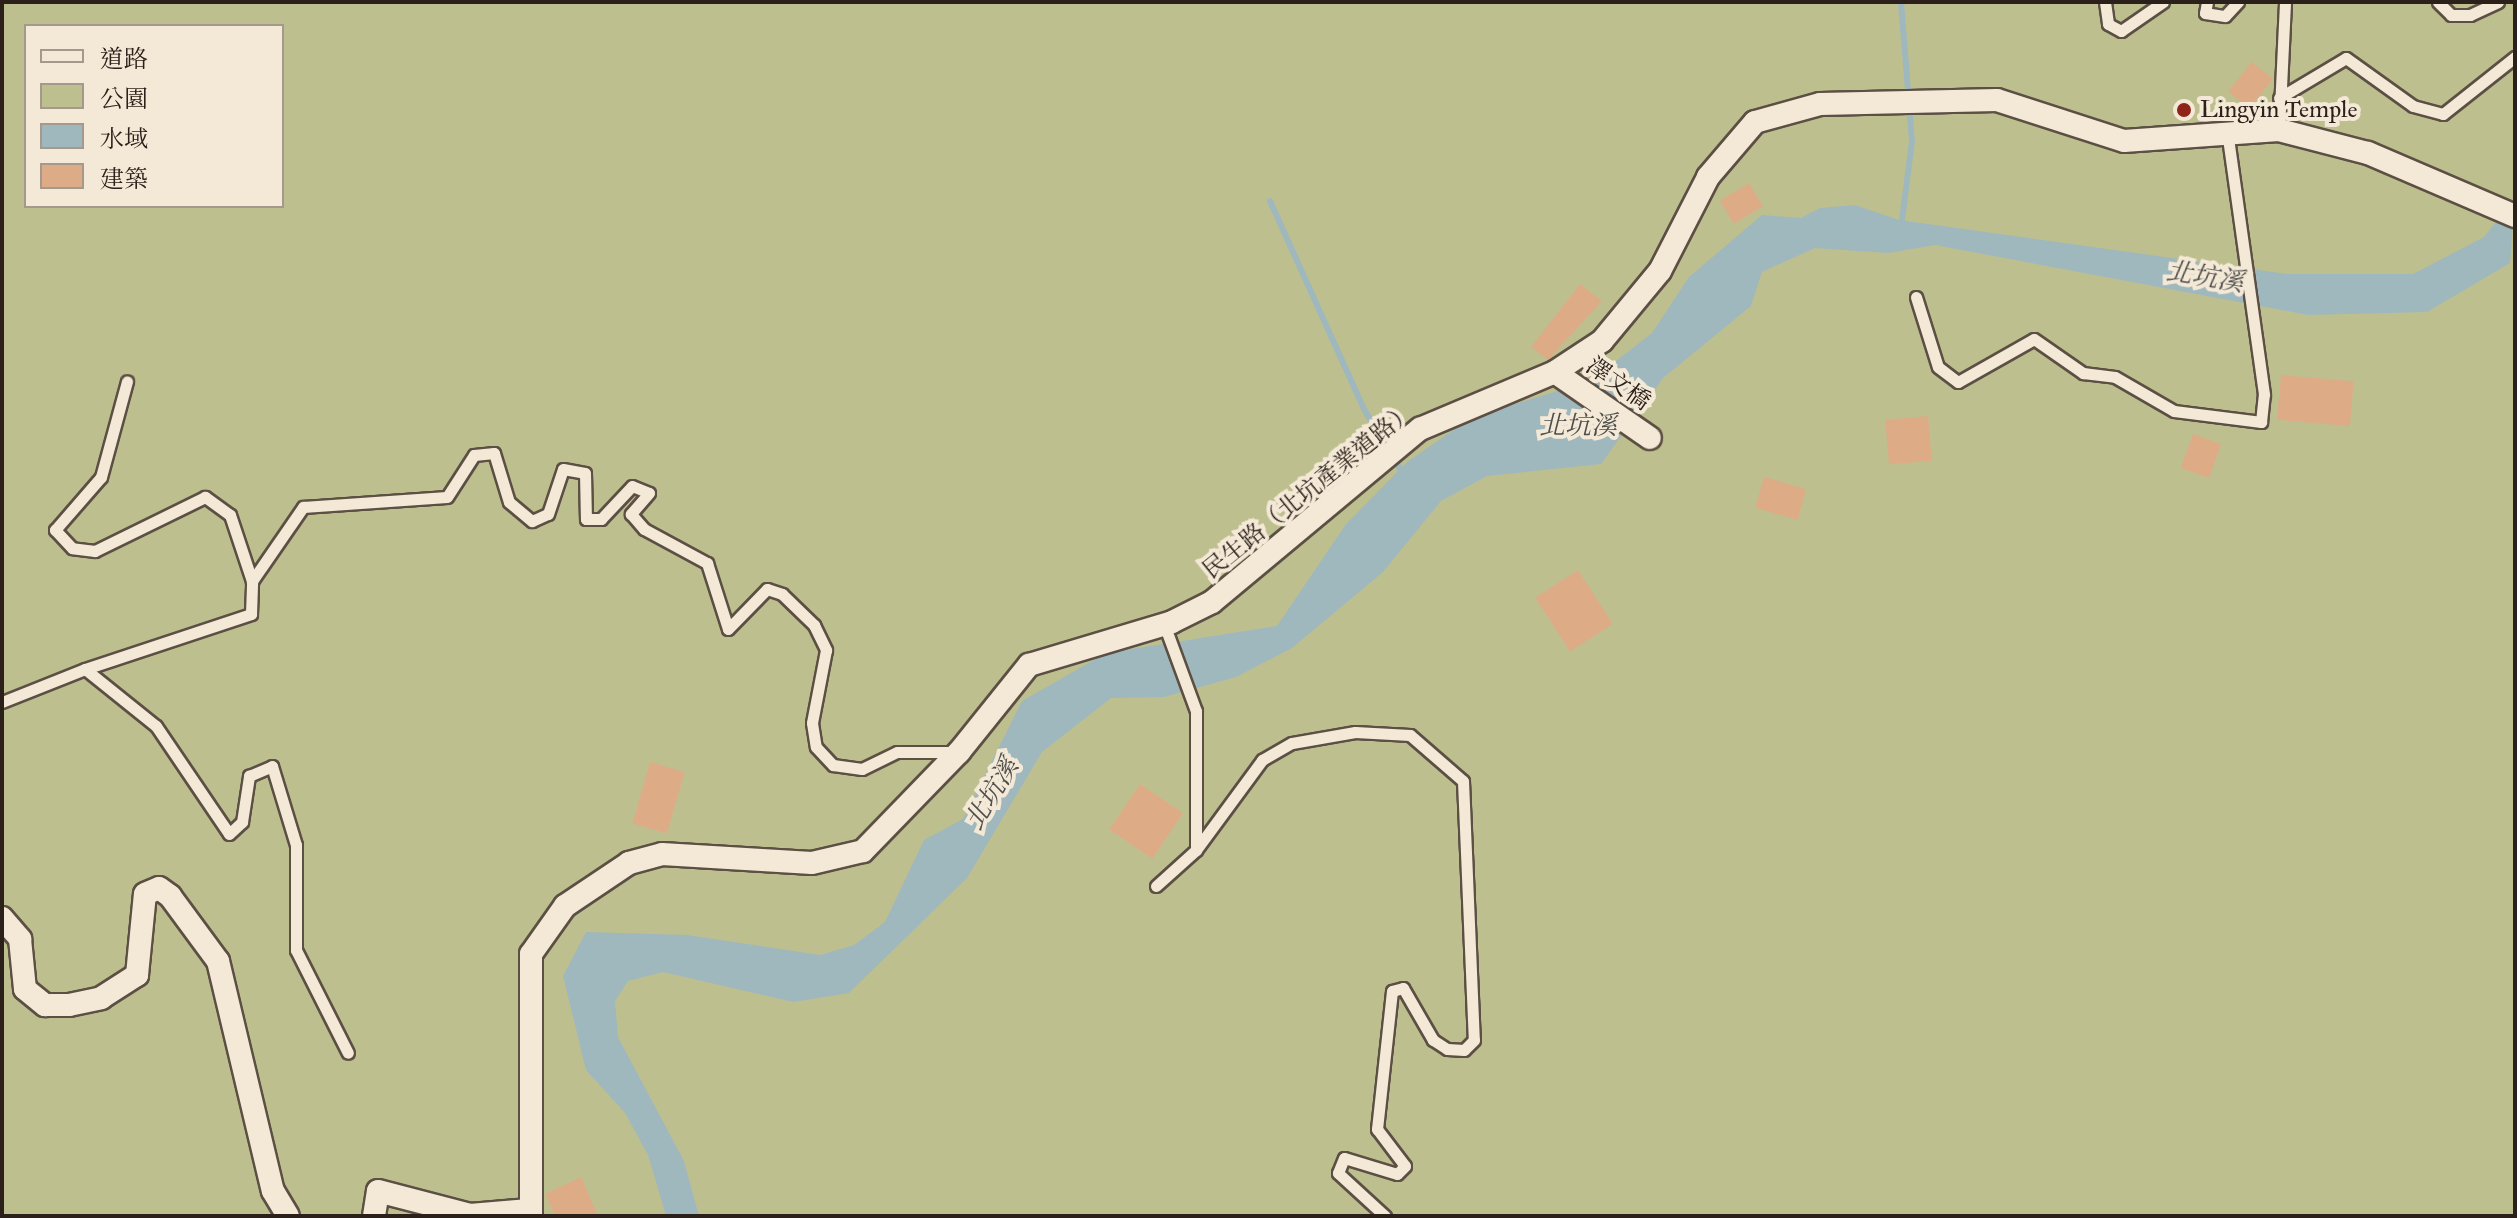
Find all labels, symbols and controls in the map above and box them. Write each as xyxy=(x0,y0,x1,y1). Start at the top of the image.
legend xyxy=(24,24,284,208)
text: 道路 xyxy=(100,44,148,74)
text: 公園 xyxy=(100,84,148,114)
place label: Lingyin Temple xyxy=(2200,96,2357,124)
marker: Lingyin Temple xyxy=(2175,101,2193,119)
text: 水域 xyxy=(100,124,148,154)
text: 建築 xyxy=(100,164,148,194)
water label: 北坑溪 xyxy=(2164,255,2246,299)
street label: 澤文橋 xyxy=(1580,352,1656,416)
street label: 民生路（北坑產業道路） xyxy=(1197,397,1421,585)
water label: 北坑溪 xyxy=(1539,410,1617,442)
water label: 北坑溪 xyxy=(959,753,1025,835)

